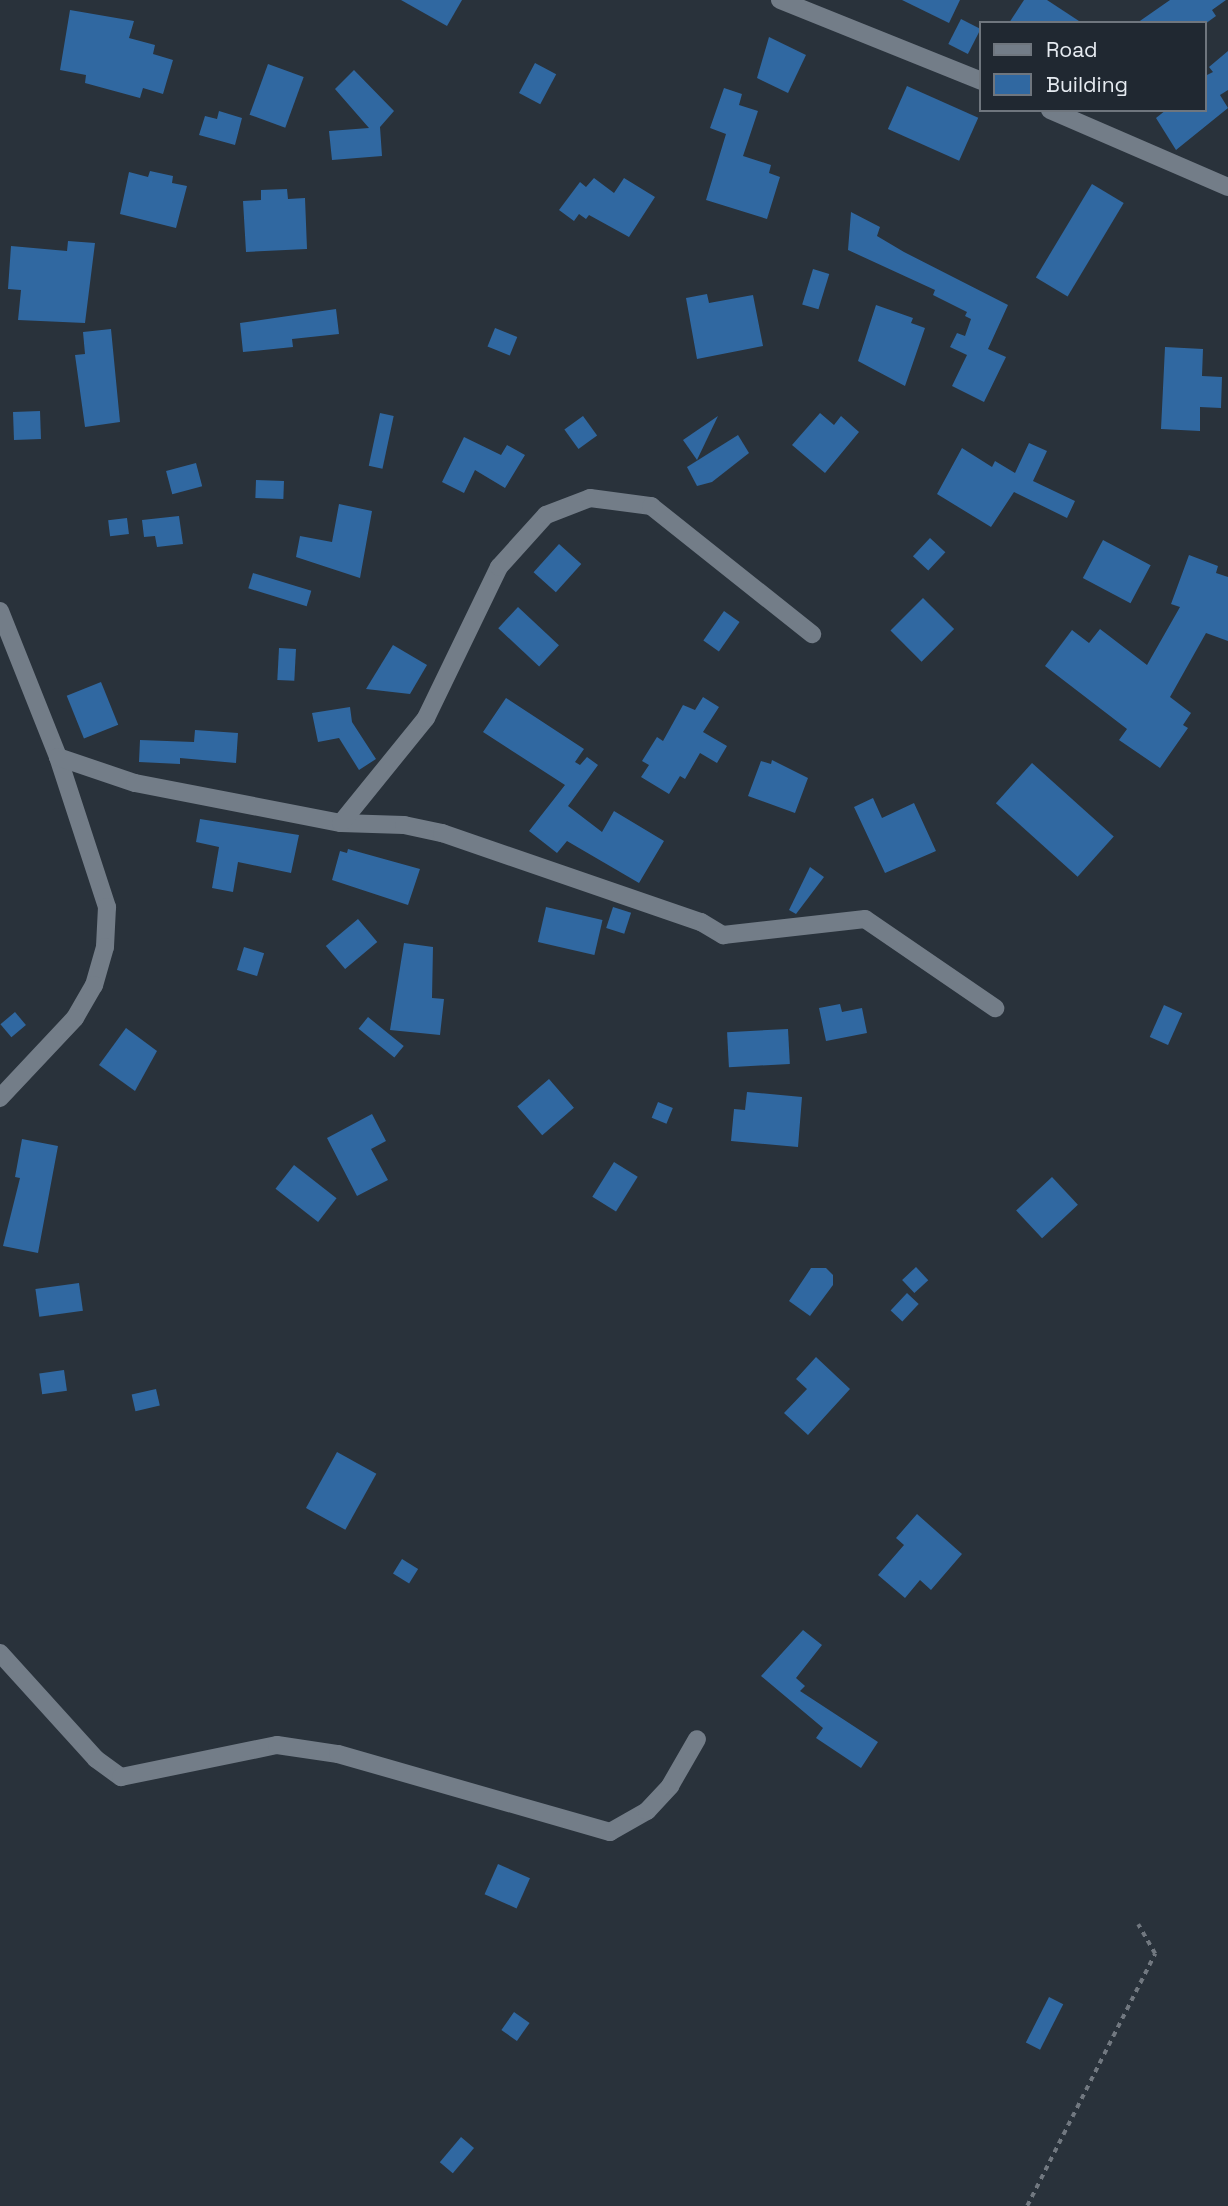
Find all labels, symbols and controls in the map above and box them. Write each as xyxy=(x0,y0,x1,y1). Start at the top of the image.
legend xyxy=(979,21,1207,112)
text: Road xyxy=(1046,36,1098,63)
text: Building xyxy=(1046,71,1128,98)

